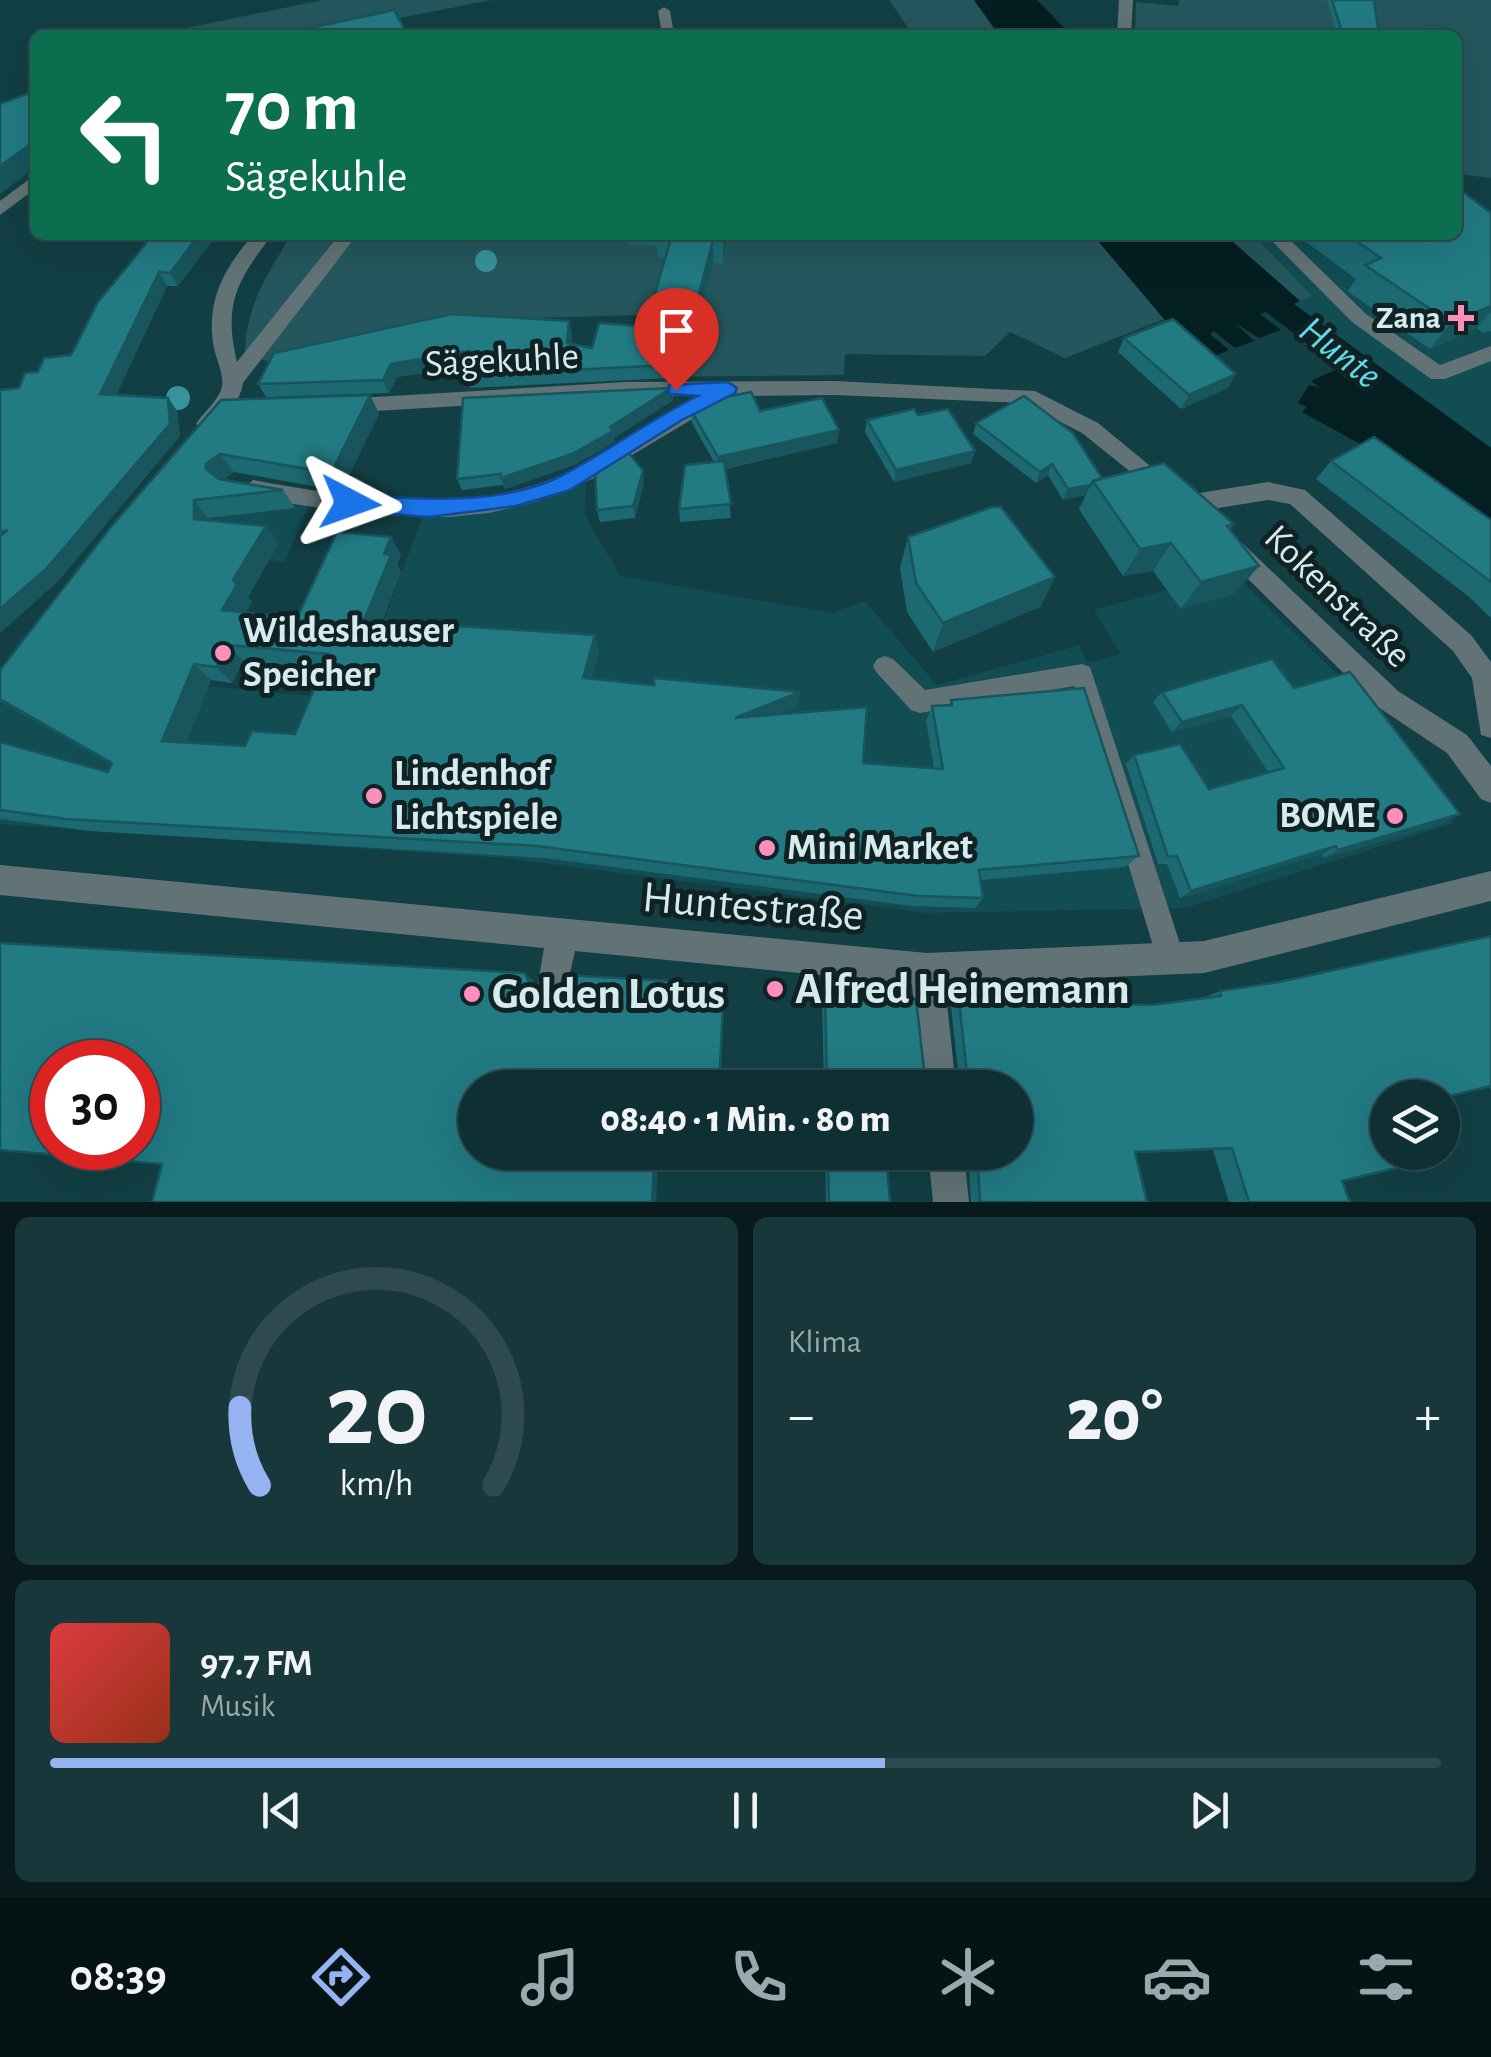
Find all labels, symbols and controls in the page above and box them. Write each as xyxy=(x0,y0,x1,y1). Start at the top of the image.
icon: left xyxy=(60,70,190,200)
text: 70 m xyxy=(225,73,359,143)
text: Sägekuhle xyxy=(225,155,408,200)
pin xyxy=(634,288,719,391)
place label: Zana xyxy=(1376,302,1441,334)
icon: arrive xyxy=(649,303,704,358)
marker: Zana xyxy=(1450,307,1472,329)
water label: Hunte xyxy=(1292,309,1388,397)
street label: Sägekuhle xyxy=(424,338,580,384)
position arrow xyxy=(298,451,402,555)
street label: Kokenstraße xyxy=(1257,519,1417,675)
place label: Wildeshauser Speicher xyxy=(243,612,455,694)
marker: Wildeshauser Speicher xyxy=(212,642,234,664)
place label: Lindenhof Lichtspiele xyxy=(394,755,558,837)
marker: Lindenhof Lichtspiele xyxy=(363,785,385,807)
place label: BOME xyxy=(1279,797,1375,835)
marker: BOME xyxy=(1384,805,1406,827)
place label: Mini Market xyxy=(787,829,973,867)
marker: Mini Market xyxy=(756,837,778,859)
street label: Huntestraße xyxy=(640,875,866,939)
place label: Alfred Heinemann xyxy=(795,967,1130,1012)
place label: Golden Lotus xyxy=(492,972,725,1017)
marker: Alfred Heinemann xyxy=(764,978,786,1000)
marker: Golden Lotus xyxy=(461,983,483,1005)
speed limit sign: 30 xyxy=(30,1040,160,1170)
map controls xyxy=(1370,1080,1460,1170)
button: layers xyxy=(1370,1080,1460,1170)
text: 08:40 · 1 Min. · 80 m xyxy=(600,1101,891,1139)
text: Klima xyxy=(788,1326,862,1358)
text: 20 xyxy=(325,1360,428,1464)
text: 20° xyxy=(1066,1379,1163,1454)
text: − xyxy=(788,1389,814,1444)
text: + xyxy=(1415,1389,1441,1444)
text: km/h xyxy=(340,1466,413,1502)
text: 97.7 FM xyxy=(200,1645,313,1683)
text: Musik xyxy=(200,1690,275,1722)
icon: previous xyxy=(254,1783,309,1838)
icon: pause xyxy=(718,1783,773,1838)
icon: next xyxy=(1182,1783,1237,1838)
icon: directions xyxy=(306,1942,376,2012)
icon: music xyxy=(515,1942,585,2012)
icon: phone xyxy=(724,1942,794,2012)
icon: climate xyxy=(933,1942,1003,2012)
icon: car xyxy=(1142,1942,1212,2012)
icon: filters xyxy=(1351,1942,1421,2012)
text: 08:39 xyxy=(70,1954,167,1999)

